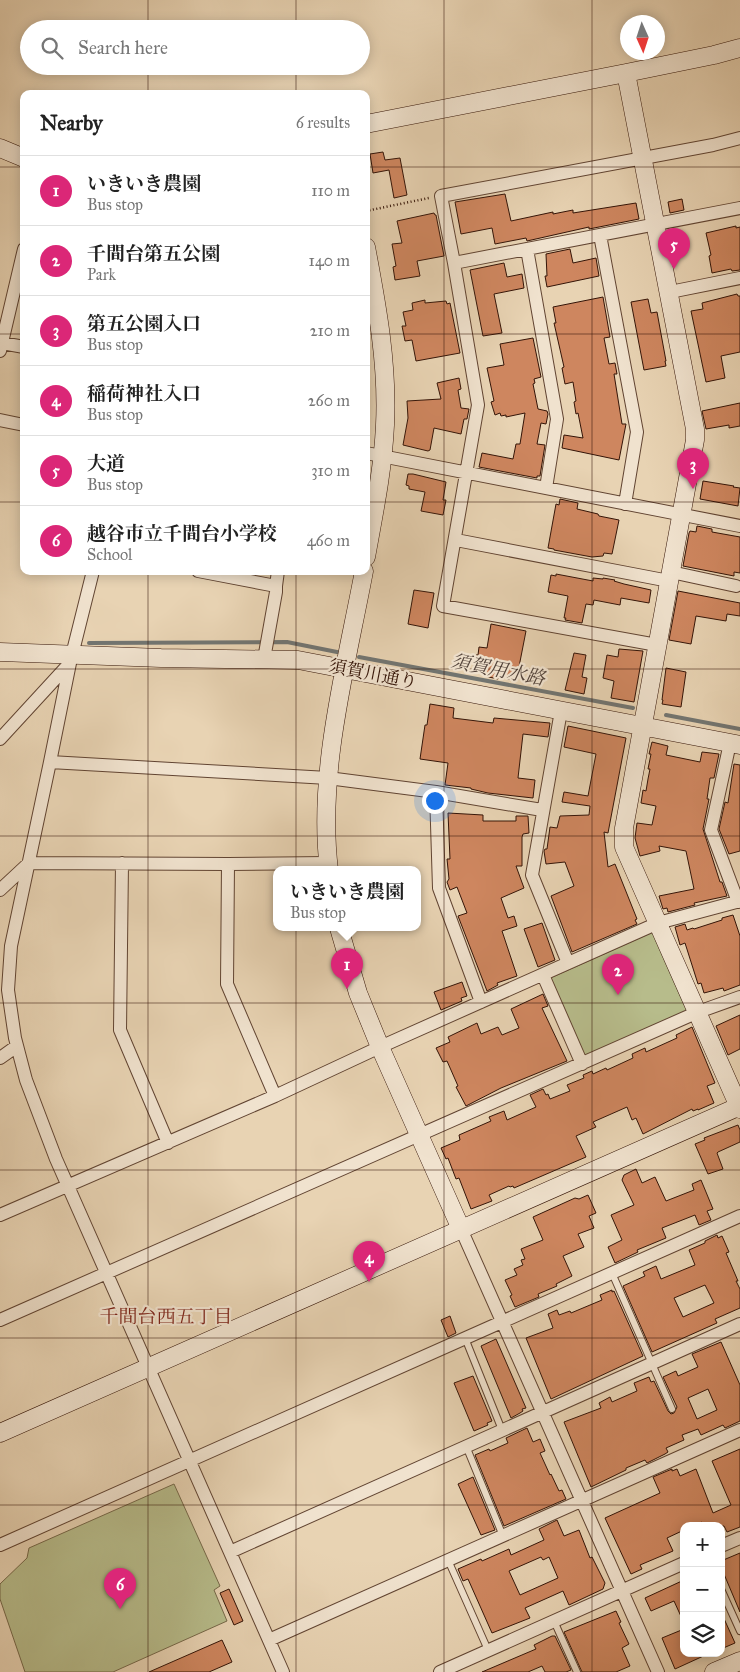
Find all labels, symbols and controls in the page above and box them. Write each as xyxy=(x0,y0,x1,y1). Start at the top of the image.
north arrow xyxy=(620,15,665,60)
search box xyxy=(20,20,370,75)
icon: search xyxy=(38,34,66,62)
text: Search here xyxy=(78,36,168,59)
text: Nearby xyxy=(40,110,103,136)
text: 6 results xyxy=(296,113,350,132)
text: いきいき農園 xyxy=(87,172,201,195)
text: 1 xyxy=(53,181,59,200)
text: 110 m xyxy=(311,181,350,200)
text: Bus stop xyxy=(87,195,143,214)
pin: 5 xyxy=(658,228,690,269)
text: 千間台第五公園 xyxy=(87,242,220,265)
text: 2 xyxy=(52,251,60,270)
text: 140 m xyxy=(309,251,350,270)
text: Park xyxy=(87,265,116,284)
text: 第五公園入口 xyxy=(87,312,201,335)
text: 3 xyxy=(53,321,59,340)
text: 210 m xyxy=(310,321,350,340)
text: Bus stop xyxy=(87,335,143,354)
text: 稲荷神社入口 xyxy=(87,382,201,405)
text: 4 xyxy=(52,391,60,410)
text: 260 m xyxy=(308,391,350,410)
text: Bus stop xyxy=(87,405,143,424)
pin: 3 xyxy=(677,448,709,489)
text: 大道 xyxy=(87,452,125,475)
text: 5 xyxy=(52,461,60,480)
text: 310 m xyxy=(311,461,350,480)
text: Bus stop xyxy=(87,475,143,494)
text: 越谷市立千間台小学校 xyxy=(87,522,277,545)
text: 6 xyxy=(52,531,60,550)
text: 460 m xyxy=(307,531,350,550)
text: School xyxy=(87,545,132,564)
water label: 須賀用水路 xyxy=(449,649,549,690)
street label: 須賀川通り xyxy=(327,655,419,693)
your location xyxy=(422,788,448,814)
popup xyxy=(273,866,421,931)
text: いきいき農園 xyxy=(290,880,404,903)
text: Bus stop xyxy=(290,903,346,922)
pin: 1 xyxy=(331,948,363,989)
pin: 2 xyxy=(602,954,634,995)
pin: 4 xyxy=(353,1241,385,1282)
district label: 千間台西五丁目 xyxy=(99,1305,233,1328)
map controls xyxy=(680,1522,725,1657)
button: + xyxy=(680,1522,725,1567)
button: − xyxy=(680,1567,725,1612)
pin: 6 xyxy=(104,1568,136,1609)
button: layers xyxy=(680,1612,725,1657)

